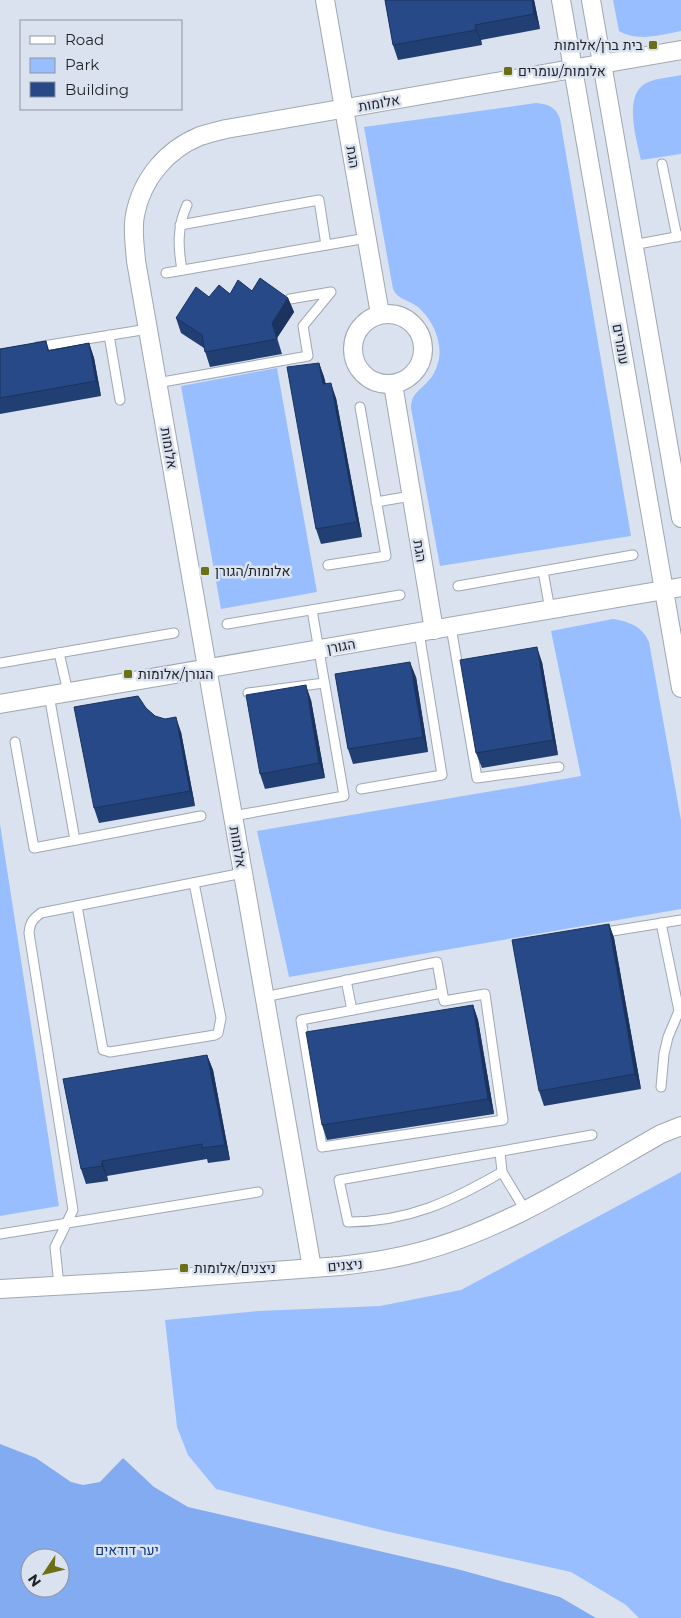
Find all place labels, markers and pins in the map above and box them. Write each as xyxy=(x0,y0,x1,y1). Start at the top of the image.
place label: בית ברן/אלומות xyxy=(554,36,644,54)
marker: בית ברן/אלומות xyxy=(647,39,659,51)
place label: אלומות/עומרים xyxy=(518,62,606,80)
marker: אלומות/עומרים xyxy=(502,65,514,77)
place label: אלומות/הגורן xyxy=(215,562,290,580)
marker: אלומות/הגורן xyxy=(199,565,211,577)
place label: הגורן/אלומות xyxy=(138,665,213,683)
marker: הגורן/אלומות xyxy=(122,668,134,680)
place label: ניצנים/אלומות xyxy=(194,1259,276,1277)
marker: ניצנים/אלומות xyxy=(178,1262,190,1274)

